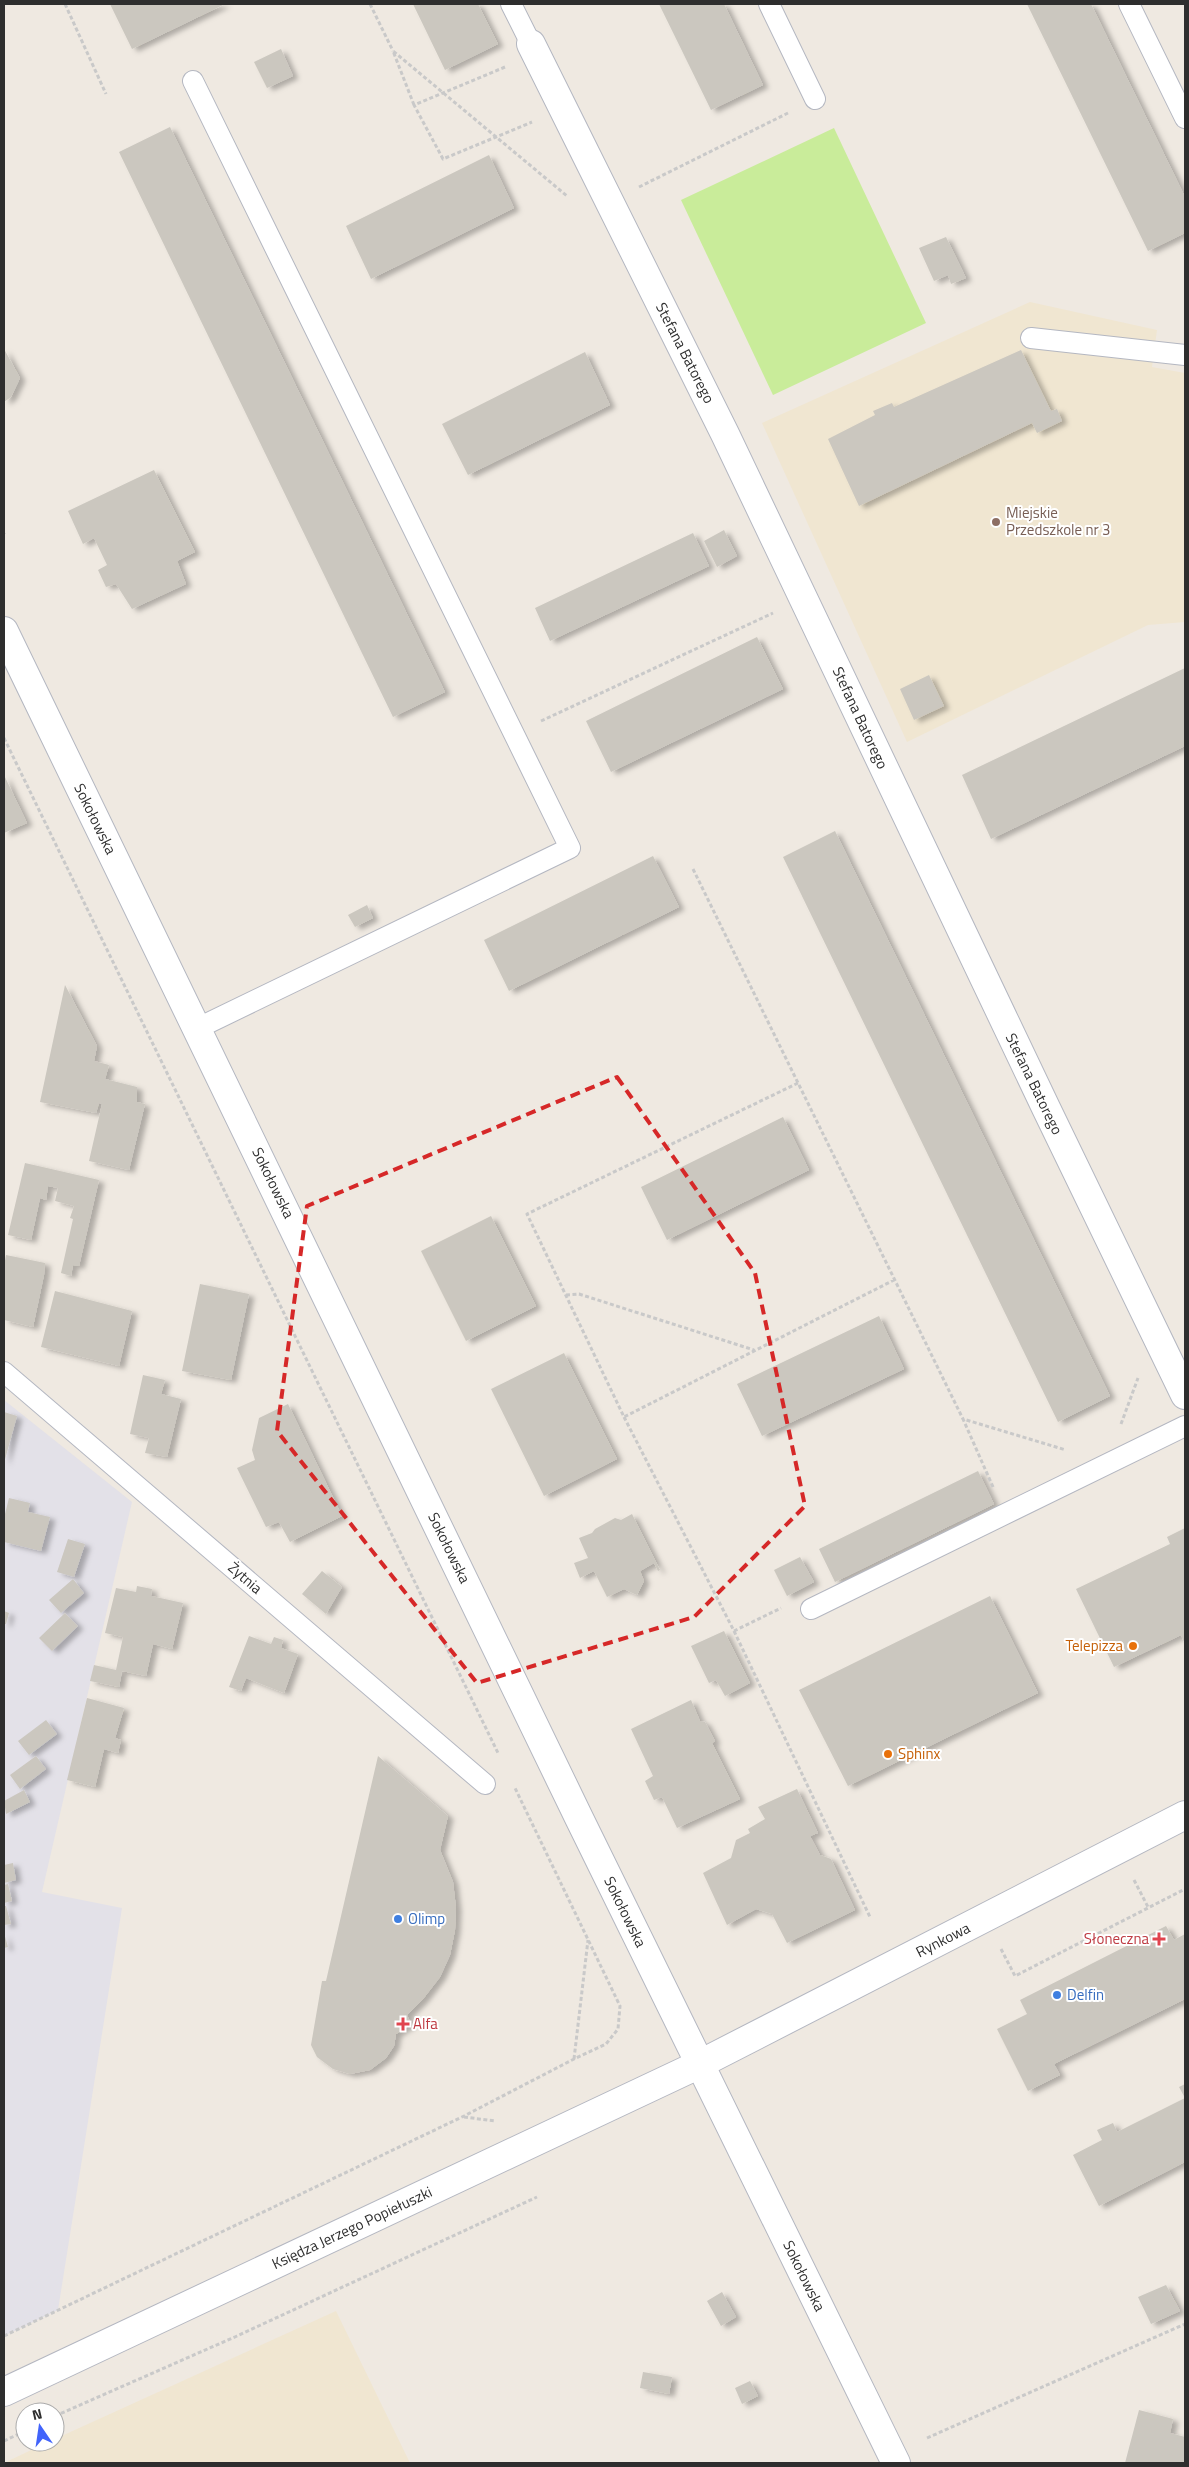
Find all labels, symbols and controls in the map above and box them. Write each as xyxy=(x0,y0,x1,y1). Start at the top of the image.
street label: Stefana Batorego xyxy=(650,298,721,407)
place label: Miejskie Przedszkole nr 3 xyxy=(1006,501,1110,541)
marker: Miejskie Przedszkole nr 3 xyxy=(990,516,1002,528)
street label: Stefana Batorego xyxy=(827,663,894,773)
street label: Sokołowska xyxy=(68,779,123,859)
street label: Stefana Batorego xyxy=(1000,1029,1069,1138)
street label: Sokołowska xyxy=(246,1143,301,1223)
street label: Sokołowska xyxy=(422,1508,477,1588)
street label: Żytnia xyxy=(223,1556,268,1599)
place label: Telepizza xyxy=(1066,1634,1123,1657)
marker: Telepizza xyxy=(1127,1640,1139,1652)
place label: Sphinx xyxy=(898,1742,940,1765)
marker: Sphinx xyxy=(882,1748,894,1760)
street label: Sokołowska xyxy=(598,1872,653,1952)
place label: Olimp xyxy=(408,1907,445,1930)
marker: Olimp xyxy=(392,1913,404,1925)
street label: Rynkowa xyxy=(912,1916,974,1963)
place label: Słoneczna xyxy=(1084,1927,1149,1950)
marker: Słoneczna xyxy=(1153,1933,1165,1945)
place label: Delfin xyxy=(1067,1983,1104,2006)
marker: Delfin xyxy=(1051,1989,1063,2001)
place label: Alfa xyxy=(413,2012,438,2035)
marker: Alfa xyxy=(397,2018,409,2030)
street label: Księdza Jerzego Popiełuszki xyxy=(268,2180,436,2275)
street label: Sokołowska xyxy=(777,2236,832,2316)
north arrow xyxy=(15,2402,65,2452)
text: N xyxy=(30,2403,44,2425)

